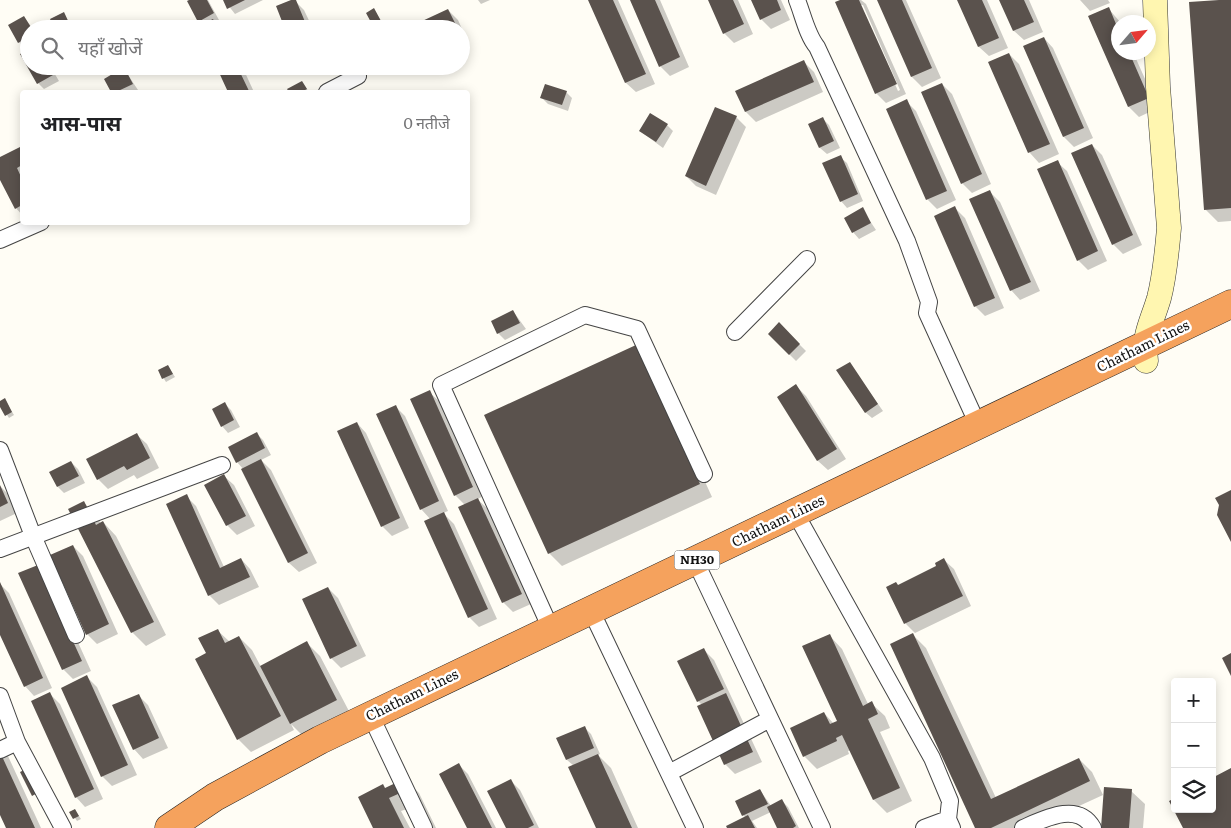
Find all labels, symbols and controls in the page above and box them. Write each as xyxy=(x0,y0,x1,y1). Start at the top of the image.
north arrow xyxy=(1111,15,1156,60)
search box xyxy=(20,20,470,75)
text: यहाँ खोजें xyxy=(78,33,142,61)
icon: search xyxy=(38,34,66,62)
text: आस-पास xyxy=(40,106,121,137)
text: 0 नतीजे xyxy=(404,110,450,134)
street label: Chatham Lines xyxy=(1093,314,1192,376)
street label: Chatham Lines xyxy=(728,489,827,551)
road number: NH30 xyxy=(674,550,720,570)
street label: Chatham Lines xyxy=(362,663,461,725)
map controls xyxy=(1171,678,1216,813)
button: + xyxy=(1171,678,1216,723)
button: − xyxy=(1171,723,1216,768)
button: layers xyxy=(1171,768,1216,813)

